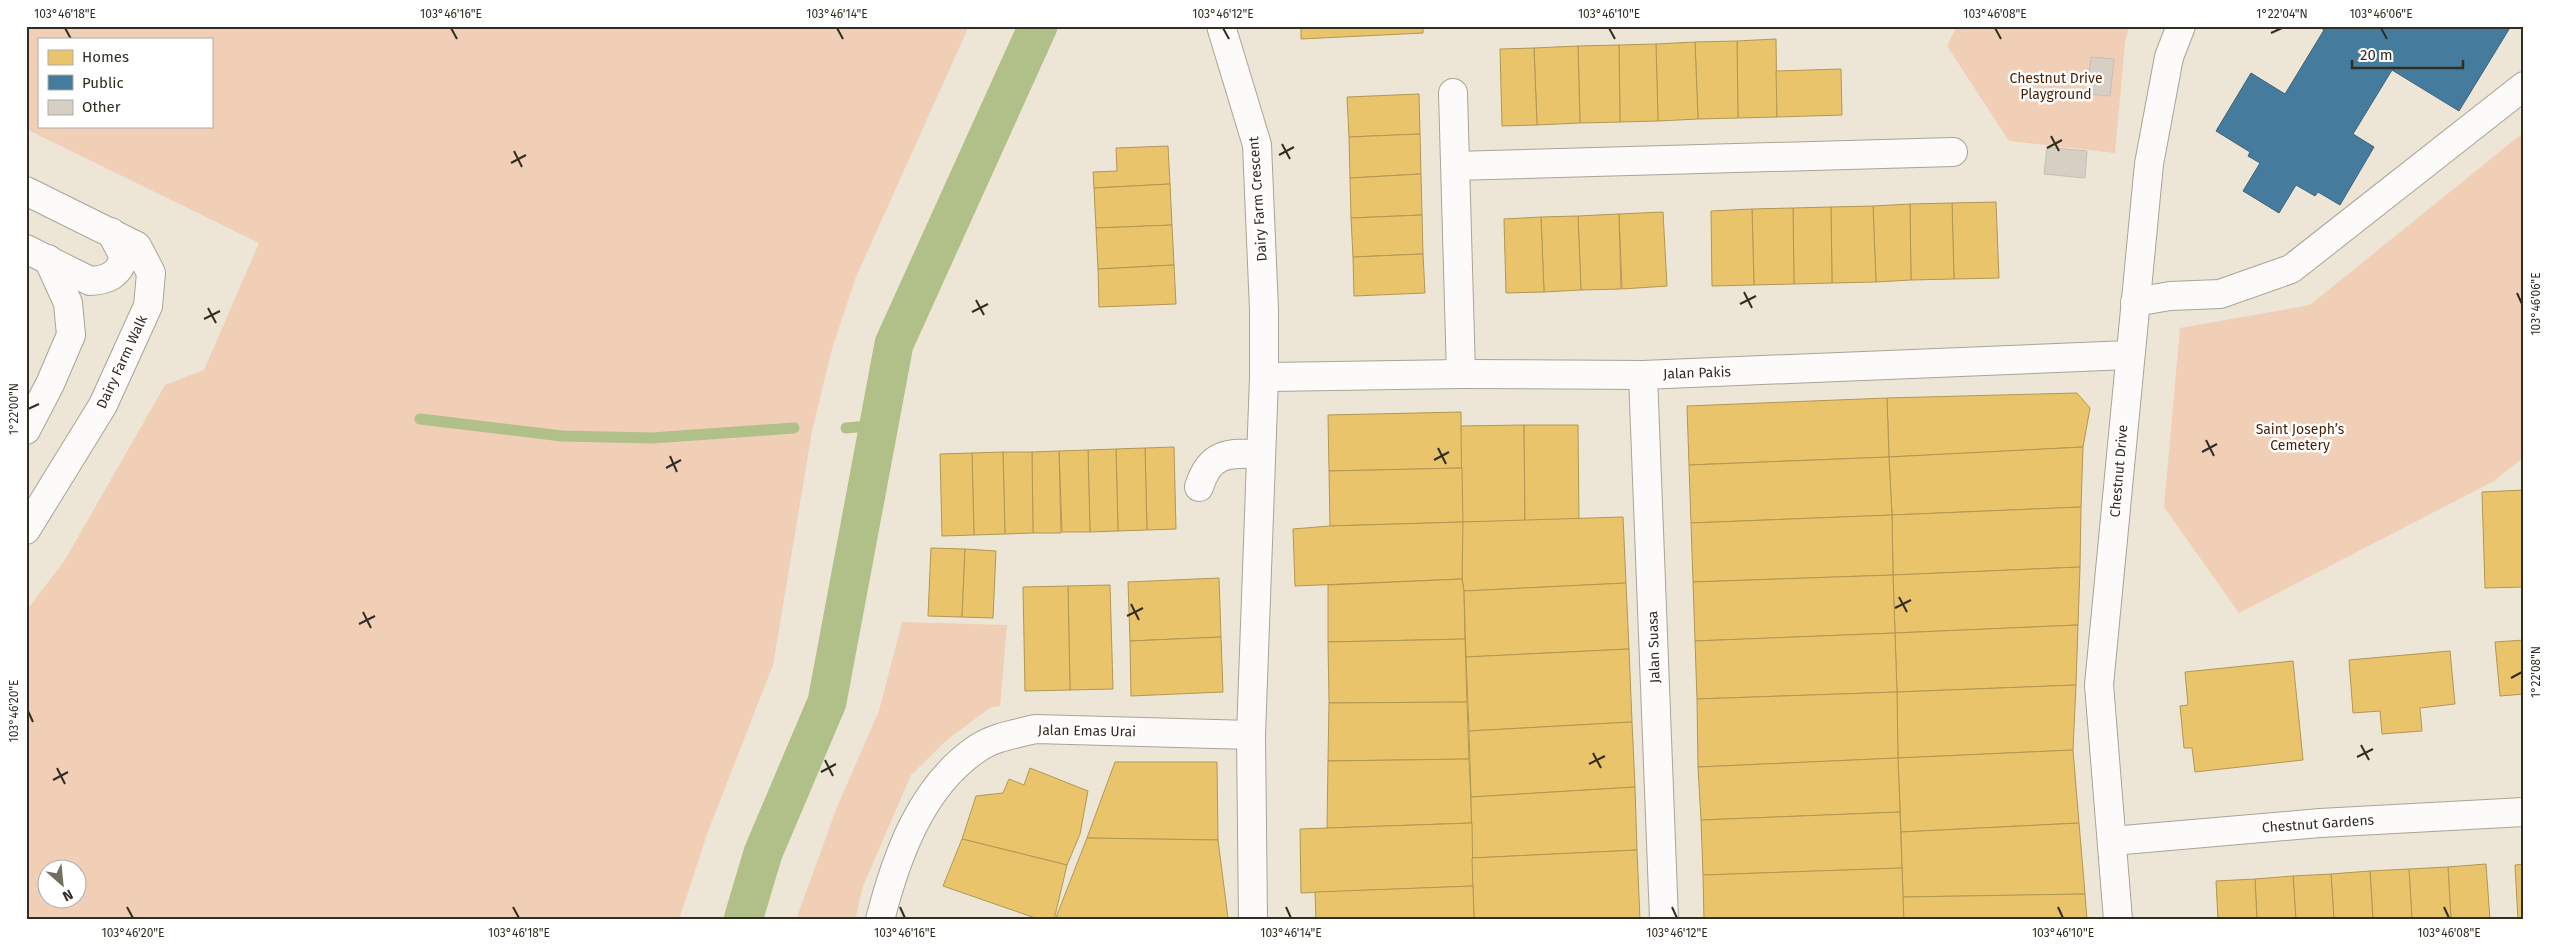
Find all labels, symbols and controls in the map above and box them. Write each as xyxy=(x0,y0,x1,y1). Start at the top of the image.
text: 103°46'18"E xyxy=(34,7,96,21)
text: 103°46'16"E xyxy=(420,7,482,21)
text: 103°46'14"E xyxy=(806,7,868,21)
text: 103°46'12"E xyxy=(1192,7,1254,21)
text: 103°46'10"E xyxy=(1578,7,1640,21)
text: 103°46'08"E xyxy=(1963,7,2027,21)
text: 1°22'04"N xyxy=(2256,7,2308,21)
text: 103°46'06"E xyxy=(2349,7,2413,21)
legend xyxy=(38,38,212,128)
scale bar xyxy=(2352,38,2464,70)
text: 20 m xyxy=(2360,46,2393,64)
text: Homes xyxy=(82,48,129,66)
park label: Chestnut Drive Playground xyxy=(2009,70,2103,103)
text: Public xyxy=(82,74,124,92)
text: Other xyxy=(82,98,121,116)
street label: Dairy Farm Crescent xyxy=(1245,135,1271,262)
text: 103°46'06"E xyxy=(2529,272,2543,336)
street label: Dairy Farm Walk xyxy=(93,312,151,411)
street label: Jalan Pakis xyxy=(1663,363,1732,383)
text: 1°22'00"N xyxy=(7,383,21,435)
park label: Saint Joseph’s Cemetery xyxy=(2256,421,2345,454)
street label: Chestnut Drive xyxy=(2106,424,2132,518)
street label: Jalan Suasa xyxy=(1644,610,1664,684)
text: 1°22'08"N xyxy=(2529,646,2543,698)
text: 103°46'20"E xyxy=(7,680,21,742)
street label: Jalan Emas Urai xyxy=(1038,722,1136,740)
street label: Chestnut Gardens xyxy=(2261,812,2375,836)
north arrow xyxy=(38,858,88,908)
text: N xyxy=(60,885,76,905)
text: 103°46'20"E xyxy=(102,926,164,940)
text: 103°46'18"E xyxy=(488,926,550,940)
text: 103°46'16"E xyxy=(874,926,936,940)
text: 103°46'14"E xyxy=(1260,926,1322,940)
text: 103°46'12"E xyxy=(1646,926,1708,940)
text: 103°46'10"E xyxy=(2032,926,2094,940)
text: 103°46'08"E xyxy=(2417,926,2481,940)

